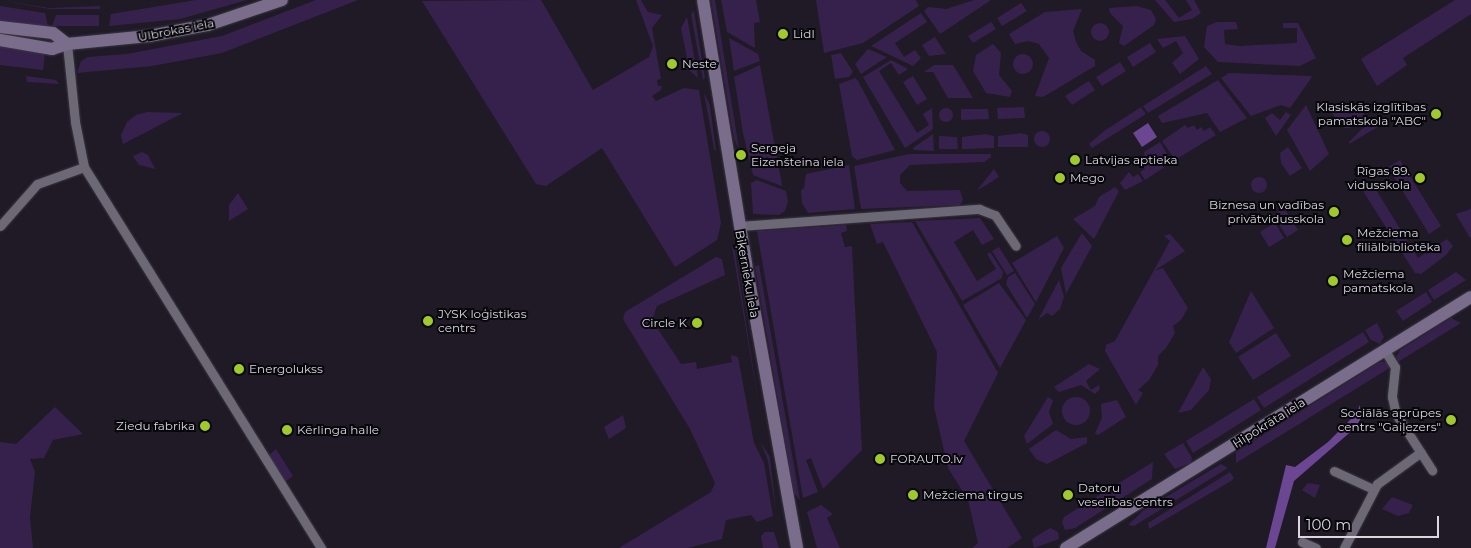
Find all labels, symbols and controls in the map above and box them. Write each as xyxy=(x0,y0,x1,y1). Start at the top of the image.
street label: Ulbrokas iela xyxy=(137,16,215,44)
place label: Lidl xyxy=(793,27,815,41)
marker: Lidl xyxy=(777,28,789,40)
place label: Neste xyxy=(682,57,717,71)
marker: Neste xyxy=(666,58,678,70)
place label: Klasiskās izglītības pamatskola "ABC" xyxy=(1316,100,1426,128)
marker: Klasiskās izglītības pamatskola "ABC" xyxy=(1430,108,1442,120)
place label: Sergeja Eizenšteina iela xyxy=(751,141,844,169)
marker: Sergeja Eizenšteina iela xyxy=(735,149,747,161)
place label: Latvijas aptieka xyxy=(1085,153,1178,167)
marker: Latvijas aptieka xyxy=(1069,154,1081,166)
place label: Rīgas 89. vidusskola xyxy=(1348,164,1410,192)
place label: Mego xyxy=(1070,171,1104,185)
marker: Mego xyxy=(1054,172,1066,184)
marker: Rīgas 89. vidusskola xyxy=(1414,172,1426,184)
place label: Biznesa un vadības privātvidusskola xyxy=(1209,198,1324,226)
marker: Biznesa un vadības privātvidusskola xyxy=(1328,206,1340,218)
place label: Mežciema filiālbibliotēka xyxy=(1357,226,1441,254)
street label: Biķernieku iela xyxy=(732,229,762,319)
marker: Mežciema filiālbibliotēka xyxy=(1341,234,1353,246)
place label: Mežciema pamatskola xyxy=(1343,267,1413,295)
marker: Mežciema pamatskola xyxy=(1327,275,1339,287)
place label: JYSK loģistikas centrs xyxy=(438,307,527,335)
marker: JYSK loģistikas centrs xyxy=(422,315,434,327)
place label: Circle K xyxy=(642,316,687,330)
marker: Circle K xyxy=(691,317,703,329)
place label: Energolukss xyxy=(249,362,323,376)
marker: Energolukss xyxy=(233,363,245,375)
street label: Hipokrāta iela xyxy=(1230,395,1308,451)
place label: Sociālās aprūpes centrs "Gaiļezers" xyxy=(1338,406,1441,434)
marker: Sociālās aprūpes centrs "Gaiļezers" xyxy=(1445,414,1457,426)
place label: Ziedu fabrika xyxy=(116,419,195,433)
marker: Ziedu fabrika xyxy=(199,420,211,432)
place label: Kērlinga halle xyxy=(297,423,379,437)
marker: Kērlinga halle xyxy=(281,424,293,436)
place label: FORAUTO.lv xyxy=(890,452,963,466)
marker: FORAUTO.lv xyxy=(874,453,886,465)
place label: Datoru veselības centrs xyxy=(1078,481,1173,509)
place label: Mežciema tirgus xyxy=(923,488,1023,502)
marker: Mežciema tirgus xyxy=(907,489,919,501)
marker: Datoru veselības centrs xyxy=(1062,489,1074,501)
scale bar xyxy=(1301,506,1442,538)
text: 100 m xyxy=(1306,515,1351,534)

